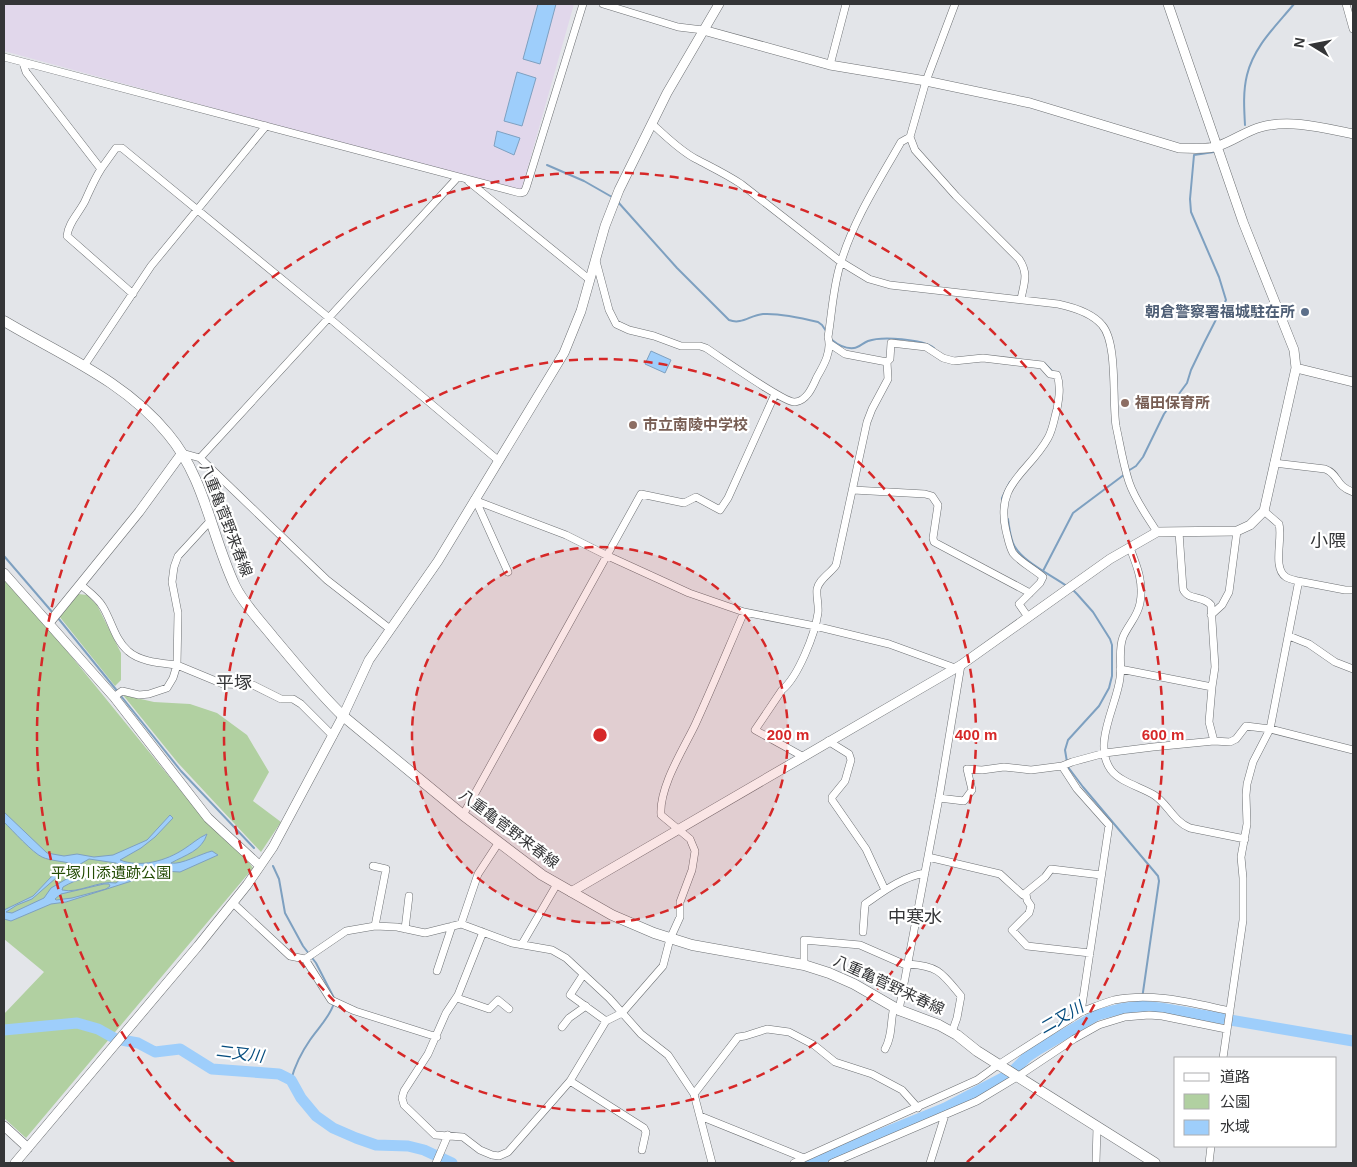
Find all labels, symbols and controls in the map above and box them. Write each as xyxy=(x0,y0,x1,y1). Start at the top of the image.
north arrow xyxy=(1287,20,1337,70)
text: N xyxy=(1290,36,1308,49)
place label: 朝倉警察署福城駐在所 xyxy=(1145,303,1295,320)
marker: 朝倉警察署福城駐在所 xyxy=(1299,306,1311,318)
place label: 福田保育所 xyxy=(1134,394,1210,411)
marker: 福田保育所 xyxy=(1119,397,1131,409)
place label: 市立南陵中学校 xyxy=(643,416,748,433)
marker: 市立南陵中学校 xyxy=(627,419,639,431)
street label: 八重亀菅野来春線 xyxy=(197,461,256,579)
district label: 小隈 xyxy=(1310,531,1346,551)
district label: 平塚 xyxy=(216,673,252,693)
centre of rings xyxy=(591,726,609,744)
text: 200 m xyxy=(767,726,809,743)
text: 400 m xyxy=(955,726,997,743)
text: 600 m xyxy=(1142,726,1184,743)
street label: 八重亀菅野来春線 xyxy=(456,786,562,872)
park label: 平塚川添遺跡公園 xyxy=(51,864,171,881)
district label: 中寒水 xyxy=(888,907,942,927)
street label: 八重亀菅野来春線 xyxy=(831,951,947,1018)
water label: 二又川 xyxy=(1036,997,1088,1037)
water label: 二又川 xyxy=(215,1042,267,1065)
legend xyxy=(1174,1057,1337,1147)
text: 道路 xyxy=(1220,1068,1250,1085)
text: 公園 xyxy=(1220,1093,1250,1110)
text: 水域 xyxy=(1220,1118,1250,1135)

